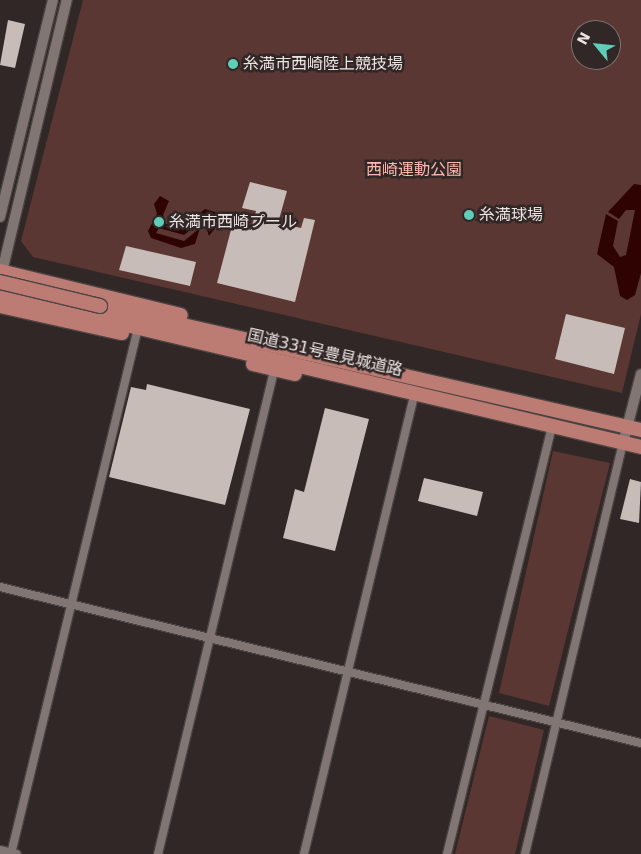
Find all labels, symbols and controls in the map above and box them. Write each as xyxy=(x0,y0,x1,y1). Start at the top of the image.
north arrow xyxy=(571,20,621,70)
text: N xyxy=(574,29,593,47)
place label: 糸満市西崎陸上競技場 xyxy=(243,54,403,74)
marker: 糸満市西崎陸上競技場 xyxy=(227,58,239,70)
park label: 西崎運動公園 xyxy=(366,160,462,180)
place label: 糸満球場 xyxy=(479,205,543,225)
marker: 糸満球場 xyxy=(463,209,475,221)
place label: 糸満市西崎プール xyxy=(169,212,297,232)
marker: 糸満市西崎プール xyxy=(153,216,165,228)
street label: 国道331号豊見城道路 xyxy=(246,326,404,380)

